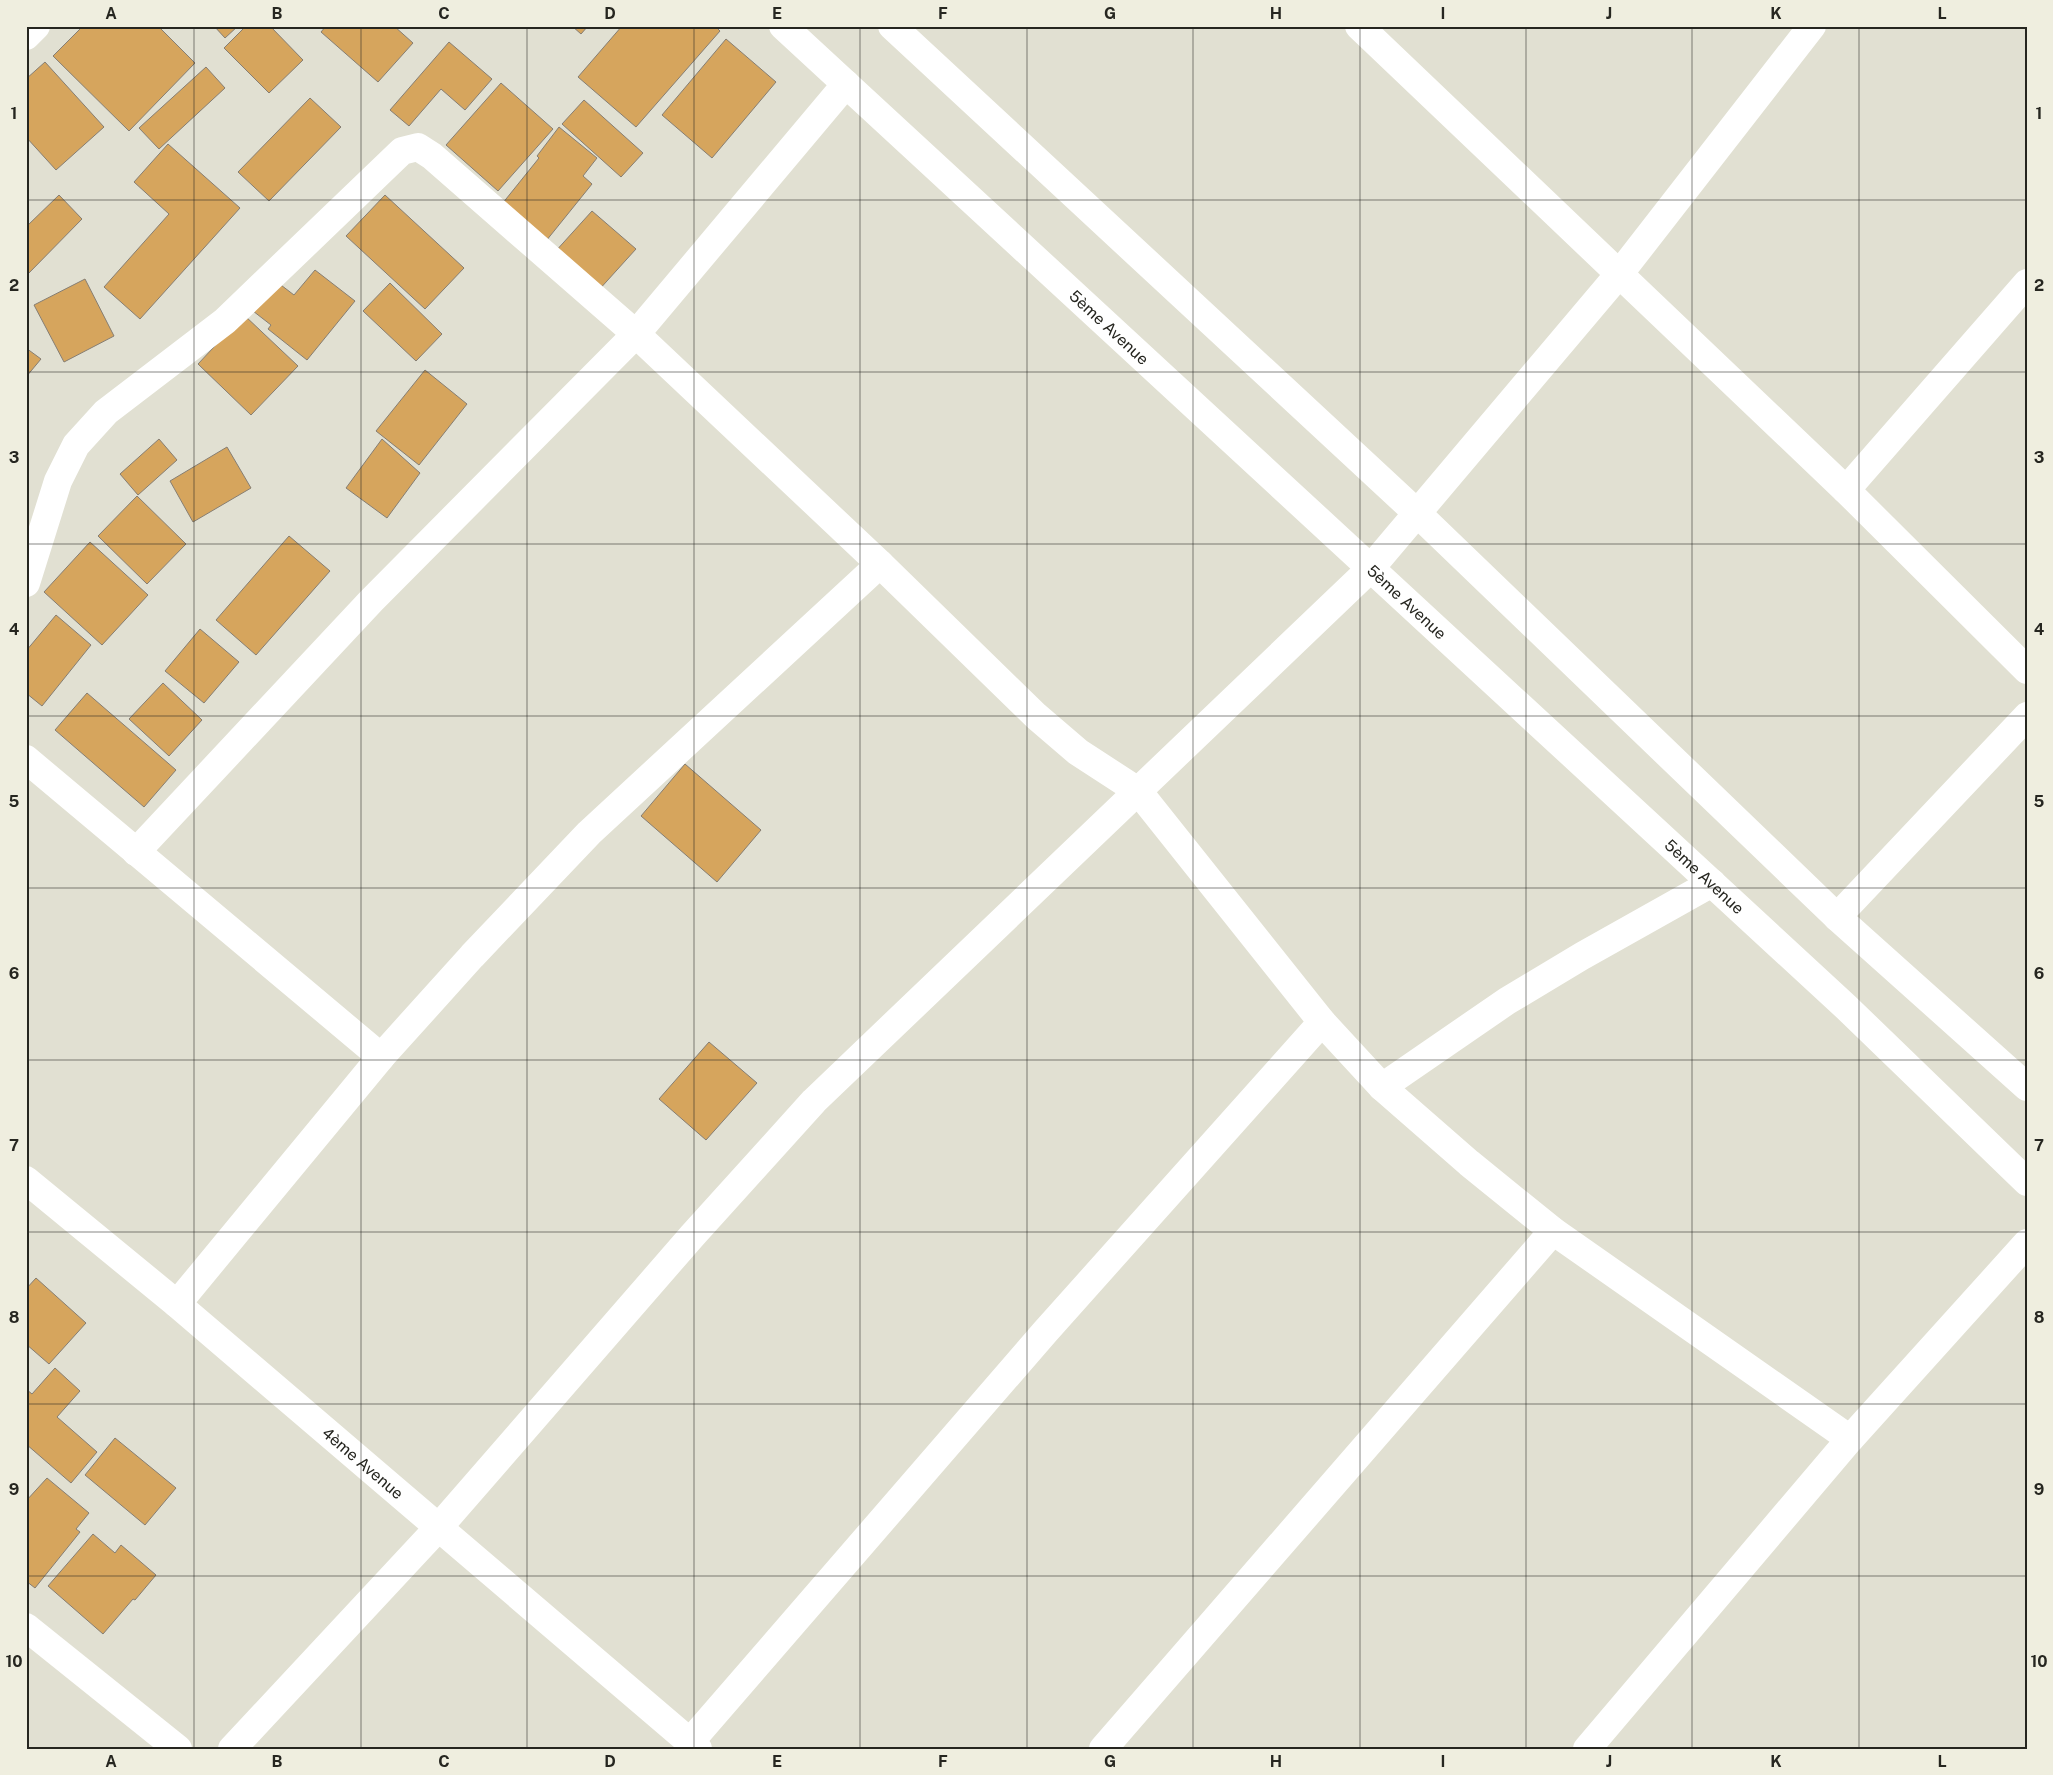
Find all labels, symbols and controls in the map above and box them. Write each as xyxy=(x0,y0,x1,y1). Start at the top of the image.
text: A xyxy=(105,4,117,23)
text: B xyxy=(272,4,283,23)
text: C xyxy=(438,4,450,23)
text: D xyxy=(604,4,616,23)
text: E xyxy=(772,4,782,23)
text: F xyxy=(938,4,948,23)
text: G xyxy=(1104,4,1116,23)
text: H xyxy=(1270,4,1282,23)
text: I xyxy=(1441,4,1445,23)
text: J xyxy=(1606,4,1612,23)
text: K xyxy=(1770,4,1782,23)
text: L xyxy=(1937,4,1947,23)
text: 1 xyxy=(11,104,17,123)
text: 1 xyxy=(2036,104,2042,123)
text: 2 xyxy=(9,276,19,295)
text: 2 xyxy=(2034,276,2044,295)
street label: 5ème Avenue xyxy=(1065,286,1153,369)
text: 3 xyxy=(9,448,19,467)
text: 3 xyxy=(2034,448,2044,467)
street label: 5ème Avenue xyxy=(1363,561,1450,643)
text: 4 xyxy=(9,620,20,639)
text: 4 xyxy=(2034,620,2045,639)
text: 5 xyxy=(9,792,20,811)
text: 5 xyxy=(2034,792,2045,811)
street label: 5ème Avenue xyxy=(1661,836,1748,918)
text: 6 xyxy=(9,964,19,983)
text: 6 xyxy=(2034,964,2044,983)
text: 7 xyxy=(9,1136,19,1155)
text: 7 xyxy=(2034,1136,2044,1155)
text: 8 xyxy=(9,1308,20,1327)
text: 8 xyxy=(2034,1308,2045,1327)
street label: 4ème Avenue xyxy=(318,1423,407,1503)
text: 9 xyxy=(9,1480,19,1499)
text: 9 xyxy=(2034,1480,2044,1499)
text: 10 xyxy=(5,1652,23,1671)
text: 10 xyxy=(2030,1652,2048,1671)
text: A xyxy=(105,1752,117,1771)
text: B xyxy=(272,1752,283,1771)
text: C xyxy=(438,1752,450,1771)
text: D xyxy=(604,1752,616,1771)
text: E xyxy=(772,1752,782,1771)
text: F xyxy=(938,1752,948,1771)
text: G xyxy=(1104,1752,1116,1771)
text: H xyxy=(1270,1752,1282,1771)
text: I xyxy=(1441,1752,1445,1771)
text: J xyxy=(1606,1752,1612,1771)
text: K xyxy=(1770,1752,1782,1771)
text: L xyxy=(1937,1752,1947,1771)

